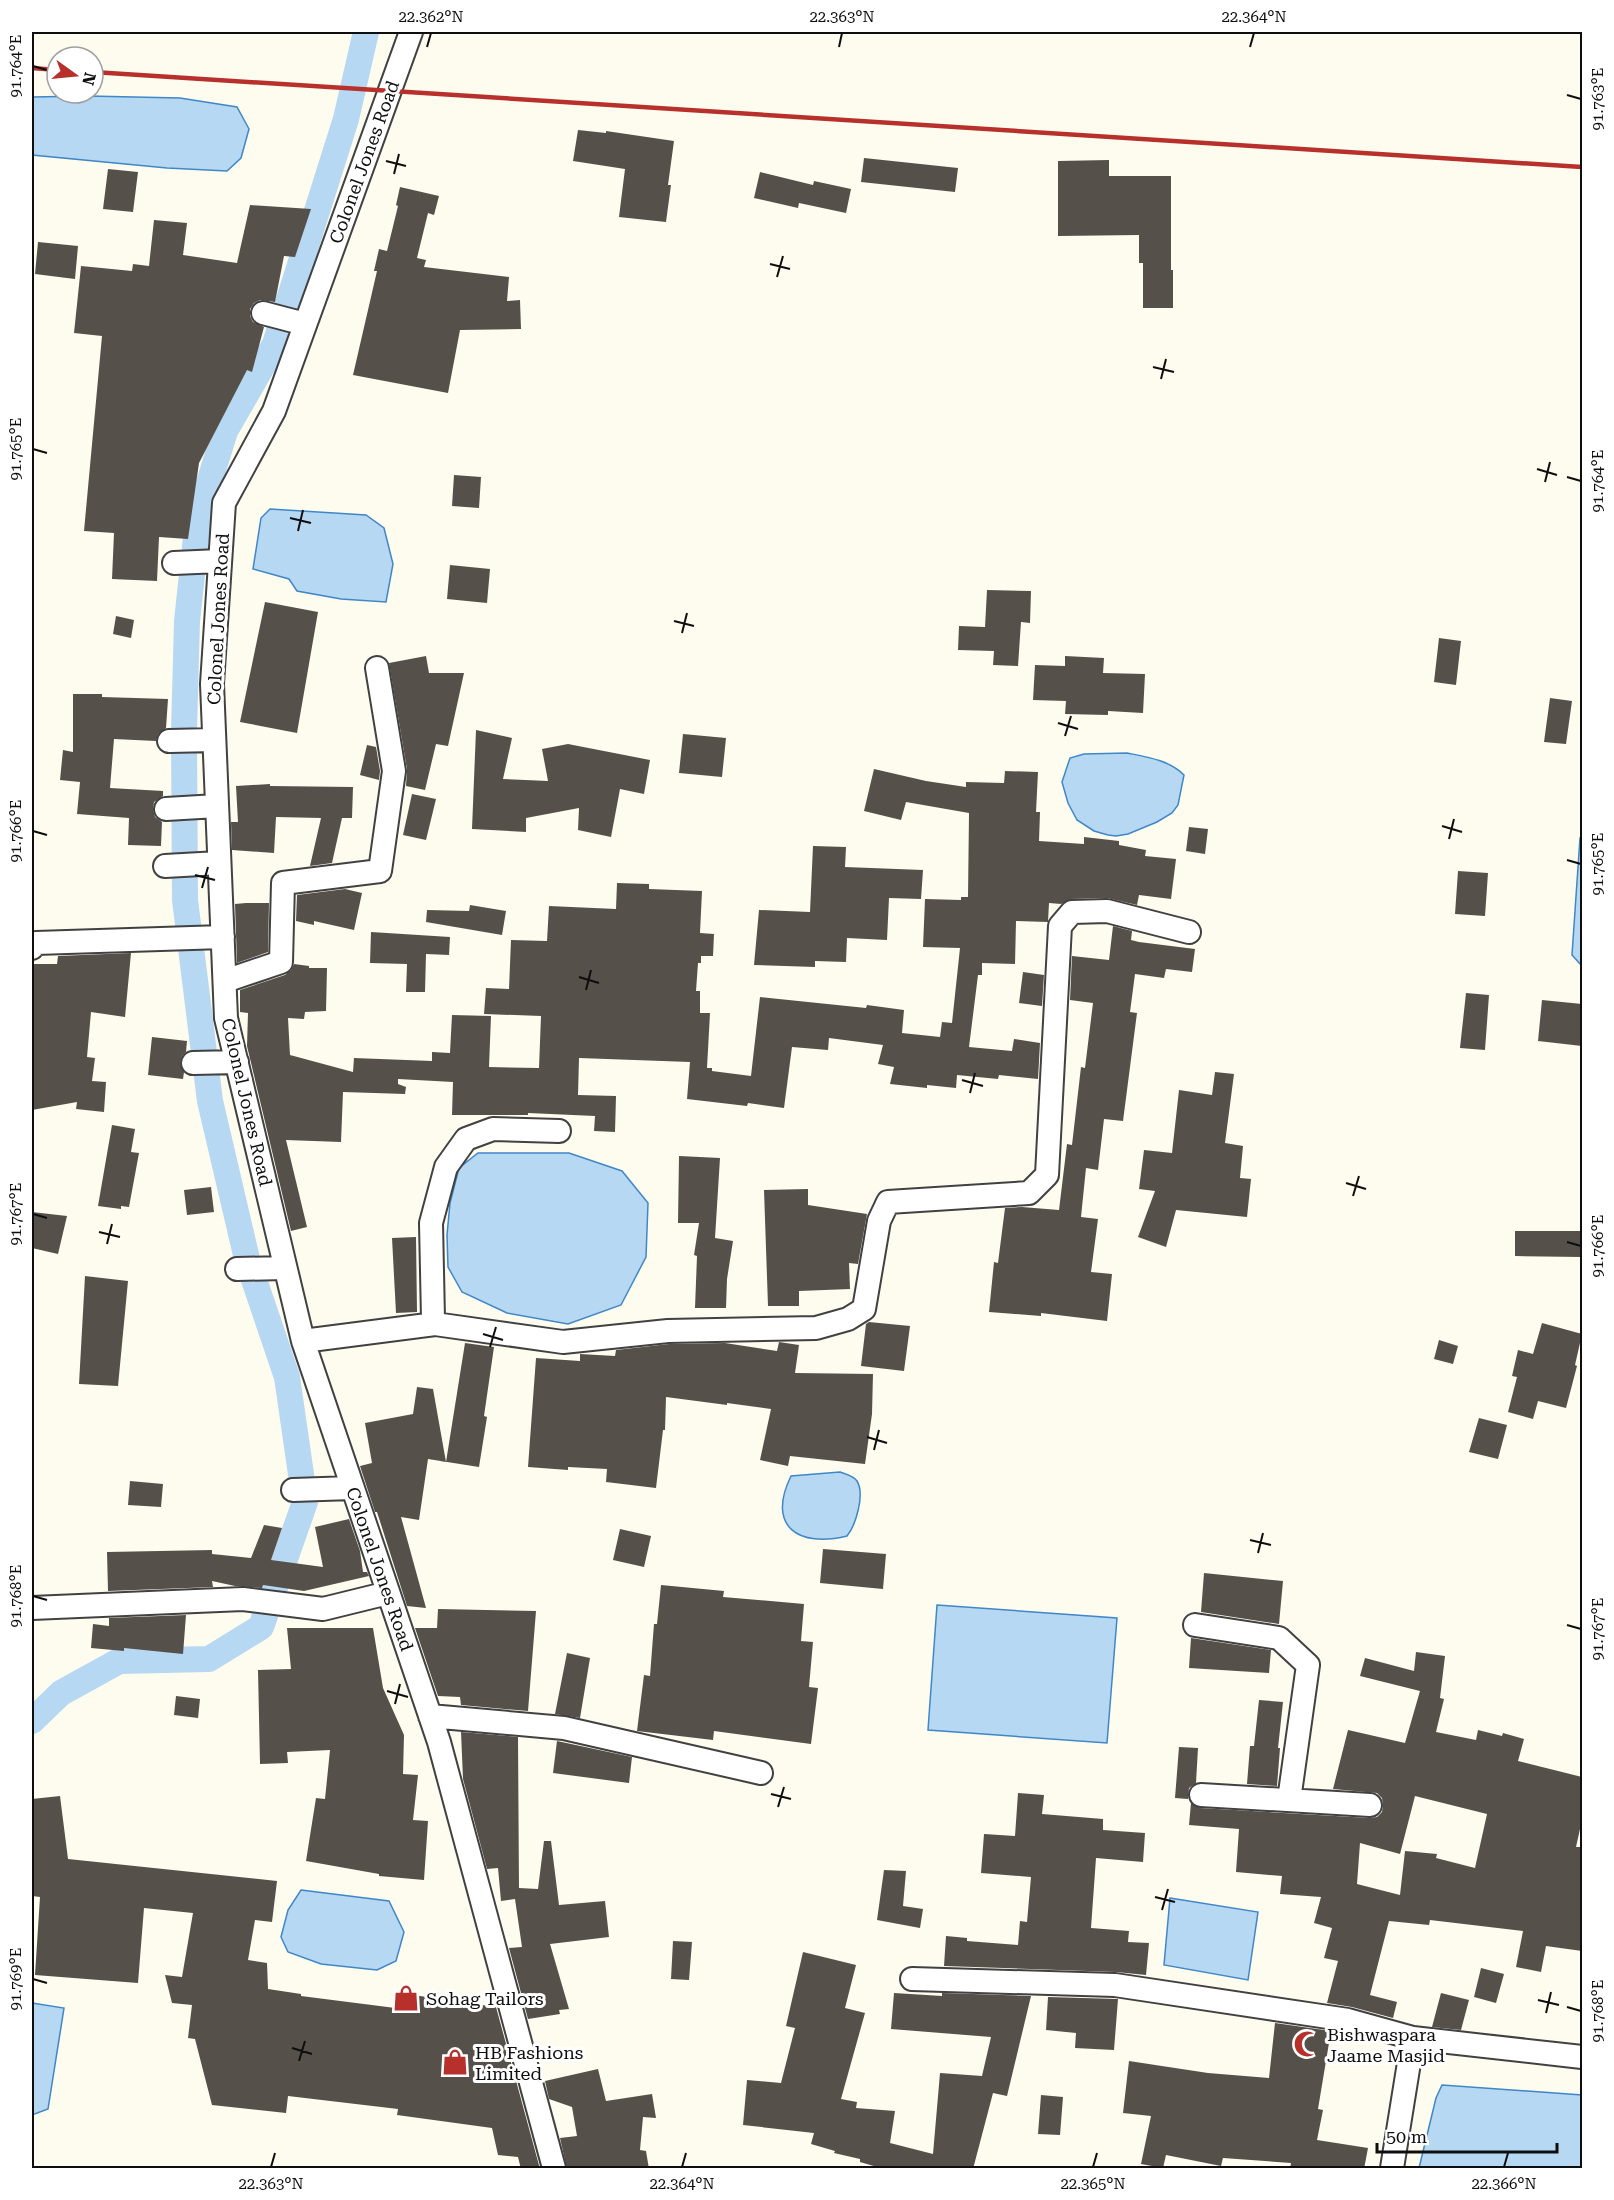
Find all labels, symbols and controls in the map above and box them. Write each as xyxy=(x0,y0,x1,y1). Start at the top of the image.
text: 22.362°N xyxy=(398,8,464,26)
text: 22.363°N xyxy=(809,8,875,26)
text: 22.364°N xyxy=(1221,8,1287,26)
text: 91.764°E xyxy=(7,35,25,97)
north arrow xyxy=(45,45,105,105)
text: 91.763°E xyxy=(1589,68,1607,130)
text: N xyxy=(78,70,100,87)
street label: Colonel Jones Road xyxy=(325,77,403,246)
text: 91.765°E xyxy=(7,418,25,480)
text: 91.764°E xyxy=(1589,450,1607,512)
street label: Colonel Jones Road xyxy=(203,532,233,705)
text: 91.766°E xyxy=(7,800,25,862)
text: 91.765°E xyxy=(1589,833,1607,895)
street label: Colonel Jones Road xyxy=(217,1016,277,1189)
text: 91.767°E xyxy=(7,1183,25,1245)
text: 91.766°E xyxy=(1589,1215,1607,1277)
street label: Colonel Jones Road xyxy=(342,1484,418,1654)
text: 91.768°E xyxy=(7,1565,25,1627)
text: 91.767°E xyxy=(1589,1598,1607,1660)
text: 91.769°E xyxy=(7,1948,25,2010)
text: 91.768°E xyxy=(1589,1980,1607,2042)
shop icon: Sohag Tailors xyxy=(391,1983,421,2013)
place label: Sohag Tailors xyxy=(426,1988,544,2009)
place label: Bishwaspara Jaame Masjid xyxy=(1327,2024,1445,2066)
mosque icon: Bishwaspara Jaame Masjid xyxy=(1292,2029,1322,2059)
place label: HB Fashions Limited xyxy=(475,2042,583,2084)
shop icon: HB Fashions Limited xyxy=(440,2047,470,2077)
scale bar xyxy=(1377,2116,1557,2154)
text: 50 m xyxy=(1386,2126,1427,2147)
text: 22.363°N xyxy=(238,2175,304,2193)
text: 22.364°N xyxy=(649,2175,715,2193)
text: 22.365°N xyxy=(1060,2175,1126,2193)
text: 22.366°N xyxy=(1471,2175,1537,2193)

